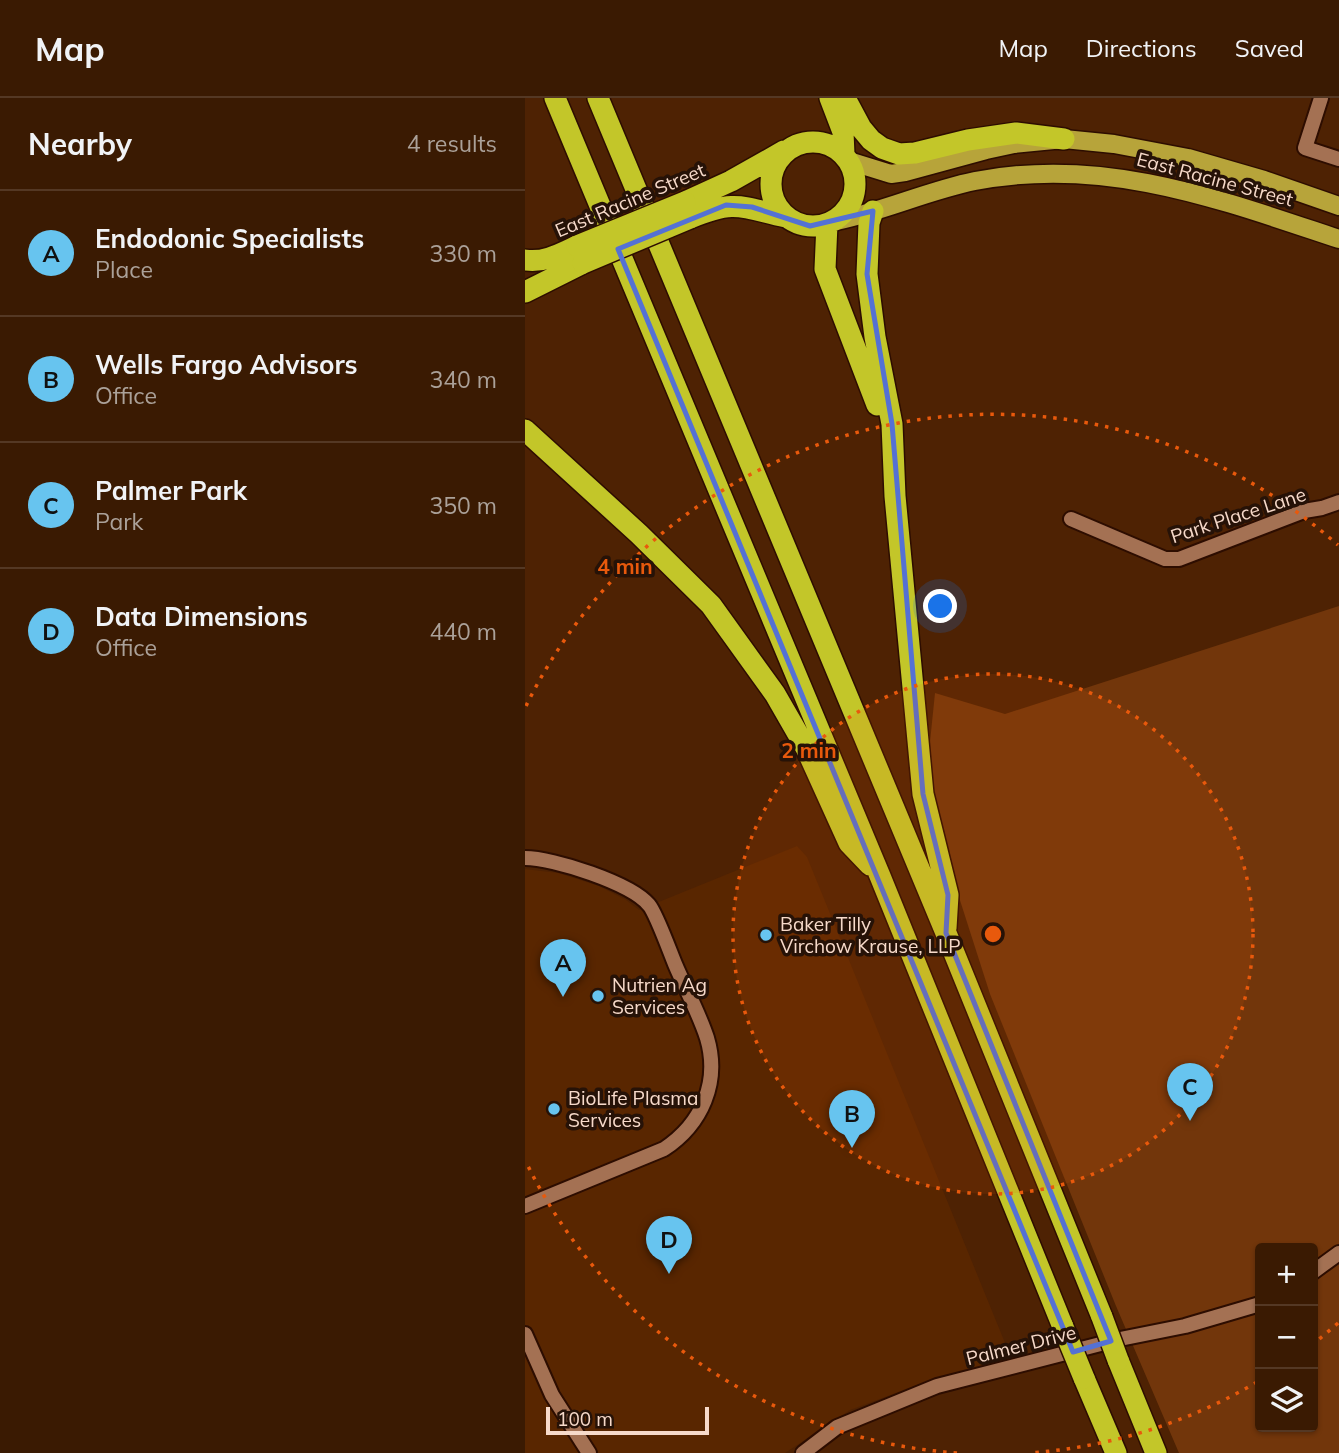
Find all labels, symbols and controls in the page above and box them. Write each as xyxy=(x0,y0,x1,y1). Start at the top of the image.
text: Map xyxy=(35,28,105,69)
text: Map xyxy=(998,33,1048,63)
text: Directions xyxy=(1086,33,1197,63)
text: Saved xyxy=(1235,33,1304,63)
text: Nearby xyxy=(28,125,132,163)
text: 4 results xyxy=(407,129,497,158)
street label: East Racine Street xyxy=(1134,147,1296,211)
street label: East Racine Street xyxy=(551,157,709,242)
text: Endodonic Specialists xyxy=(95,222,364,255)
text: A xyxy=(42,239,60,268)
text: 330 m xyxy=(429,239,497,268)
text: Place xyxy=(95,255,153,284)
text: Wells Fargo Advisors xyxy=(95,348,358,381)
text: B xyxy=(43,365,59,394)
text: 340 m xyxy=(429,365,497,394)
text: Office xyxy=(95,381,157,410)
text: Palmer Park xyxy=(95,474,247,507)
street label: Park Place Lane xyxy=(1167,482,1309,548)
text: C xyxy=(43,491,59,520)
text: 350 m xyxy=(429,491,497,520)
text: Park xyxy=(95,507,143,536)
text: 4 min xyxy=(597,553,653,579)
your location xyxy=(923,589,957,623)
text: Data Dimensions xyxy=(95,600,308,633)
text: D xyxy=(42,617,60,646)
text: 440 m xyxy=(429,617,497,646)
text: Office xyxy=(95,633,157,662)
text: 2 min xyxy=(781,737,837,763)
place label: Baker Tilly Virchow Krause, LLP xyxy=(780,912,961,958)
centre of rings xyxy=(981,922,1005,946)
marker: Baker Tilly Virchow Krause, LLP xyxy=(758,927,774,943)
pin: A xyxy=(540,939,586,997)
place label: Nutrien Ag Services xyxy=(612,973,707,1019)
marker: Nutrien Ag Services xyxy=(590,988,606,1004)
pin: C xyxy=(1167,1063,1213,1121)
place label: BioLife Plasma Services xyxy=(568,1086,698,1132)
pin: B xyxy=(829,1090,875,1148)
marker: BioLife Plasma Services xyxy=(546,1101,562,1117)
pin: D xyxy=(646,1216,692,1274)
map controls xyxy=(1255,1243,1318,1432)
button: + xyxy=(1255,1243,1318,1306)
button: − xyxy=(1255,1306,1318,1369)
street label: Palmer Drive xyxy=(963,1320,1079,1370)
button: layers xyxy=(1255,1369,1318,1432)
scale bar xyxy=(546,1404,709,1436)
text: 100 m xyxy=(557,1407,613,1431)

